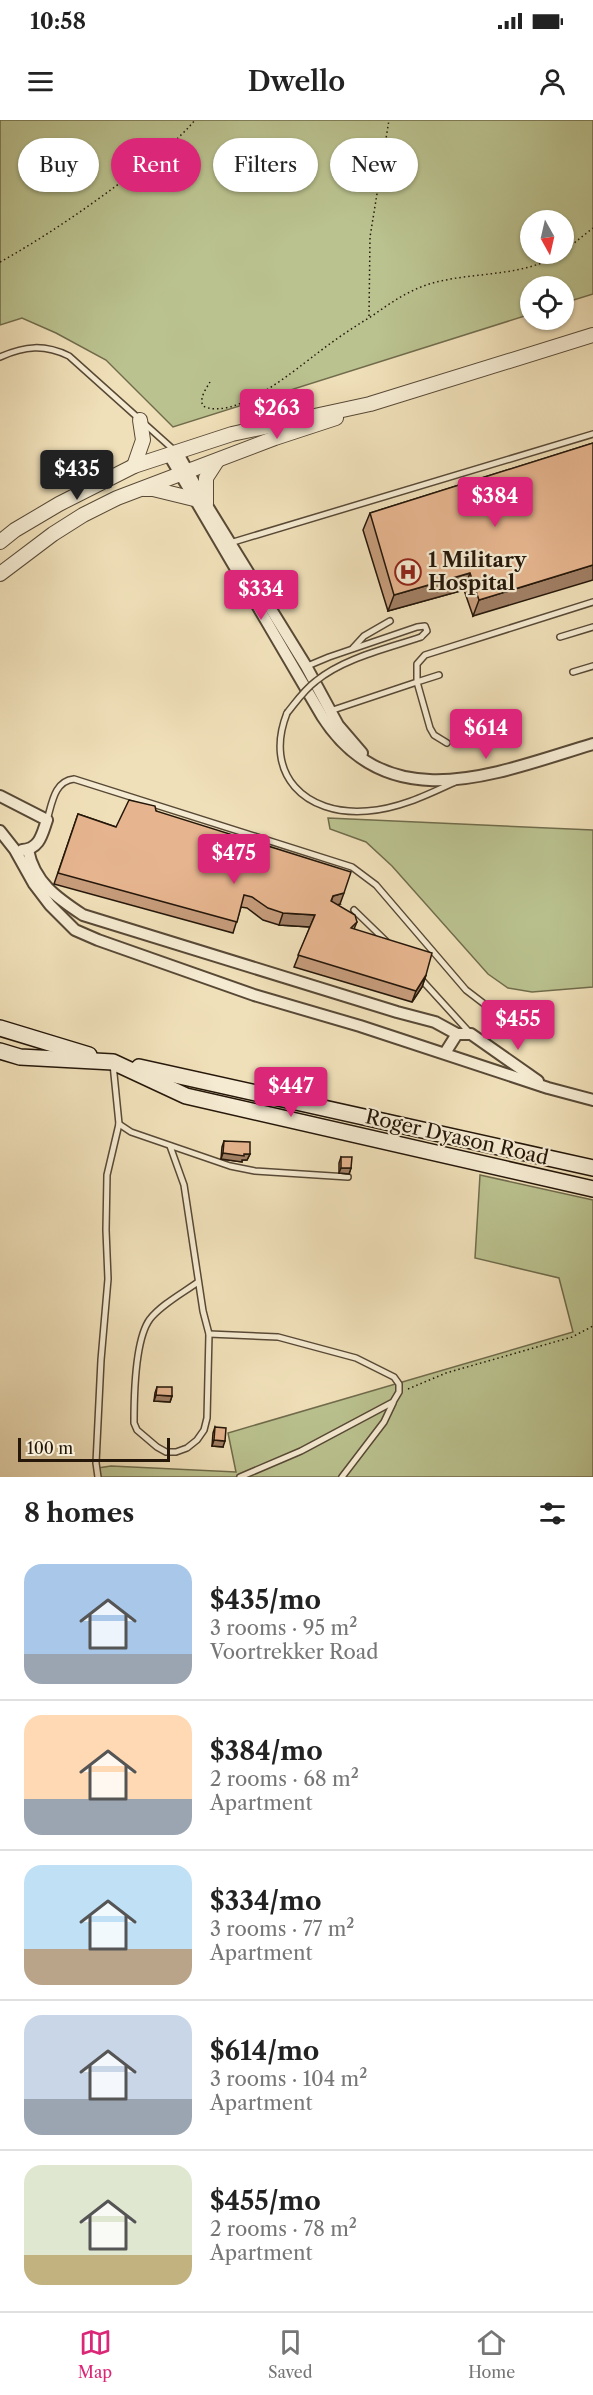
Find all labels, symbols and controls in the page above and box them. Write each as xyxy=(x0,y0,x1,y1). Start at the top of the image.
text: 10:58 xyxy=(30,8,86,35)
icon: menu xyxy=(24,65,57,98)
text: Dwello xyxy=(248,65,345,98)
icon: person xyxy=(536,65,569,98)
chip: Buy xyxy=(18,138,99,192)
chip: Rent xyxy=(111,138,201,192)
chip: Filters xyxy=(213,138,318,192)
chip: New xyxy=(330,138,418,192)
north arrow xyxy=(520,210,574,264)
map controls xyxy=(520,210,574,330)
button: locate xyxy=(520,276,574,330)
pin: $263 xyxy=(241,389,313,440)
text: $263 xyxy=(254,396,300,420)
pin: $435 xyxy=(41,450,113,501)
text: $435 xyxy=(54,457,100,481)
pin: $384 xyxy=(459,477,531,528)
text: $384 xyxy=(472,484,518,508)
place label: 1 Military Hospital xyxy=(428,548,527,595)
hospital icon: 1 Military Hospital xyxy=(393,557,423,587)
pin: $334 xyxy=(225,570,297,621)
text: $334 xyxy=(238,577,284,601)
pin: $614 xyxy=(450,709,522,760)
text: $614 xyxy=(464,716,508,740)
pin: $475 xyxy=(198,834,270,885)
text: $475 xyxy=(212,841,256,865)
pin: $455 xyxy=(482,1000,554,1051)
text: $455 xyxy=(495,1007,541,1031)
pin: $447 xyxy=(255,1067,327,1118)
text: $447 xyxy=(268,1074,314,1098)
street label: Roger Dyason Road xyxy=(363,1104,551,1170)
scale bar xyxy=(18,1435,170,1462)
text: 100 m xyxy=(27,1438,73,1458)
text: 8 homes xyxy=(24,1497,134,1529)
icon: filters xyxy=(536,1497,569,1530)
text: $435/mo xyxy=(210,1584,321,1616)
icon: home xyxy=(72,1588,144,1660)
text: 3 rooms · 95 m² xyxy=(210,1616,357,1640)
text: Voortrekker Road xyxy=(210,1640,378,1664)
text: $384/mo xyxy=(210,1735,323,1767)
icon: home xyxy=(72,1739,144,1811)
text: 2 rooms · 68 m² xyxy=(210,1767,359,1791)
text: Apartment xyxy=(210,1791,313,1815)
text: $334/mo xyxy=(210,1885,321,1917)
icon: home xyxy=(72,1889,144,1961)
text: 3 rooms · 77 m² xyxy=(210,1917,354,1941)
text: Apartment xyxy=(210,1941,313,1965)
text: $614/mo xyxy=(210,2035,319,2067)
icon: home xyxy=(72,2039,144,2111)
text: 3 rooms · 104 m² xyxy=(210,2067,367,2091)
text: Apartment xyxy=(210,2091,313,2115)
text: $455/mo xyxy=(210,2185,321,2217)
icon: home xyxy=(72,2189,144,2261)
text: 2 rooms · 78 m² xyxy=(210,2217,357,2241)
text: Apartment xyxy=(210,2241,313,2265)
tab: Map xyxy=(78,2326,112,2382)
tab: Saved xyxy=(268,2326,312,2382)
tab: Home xyxy=(468,2326,515,2382)

